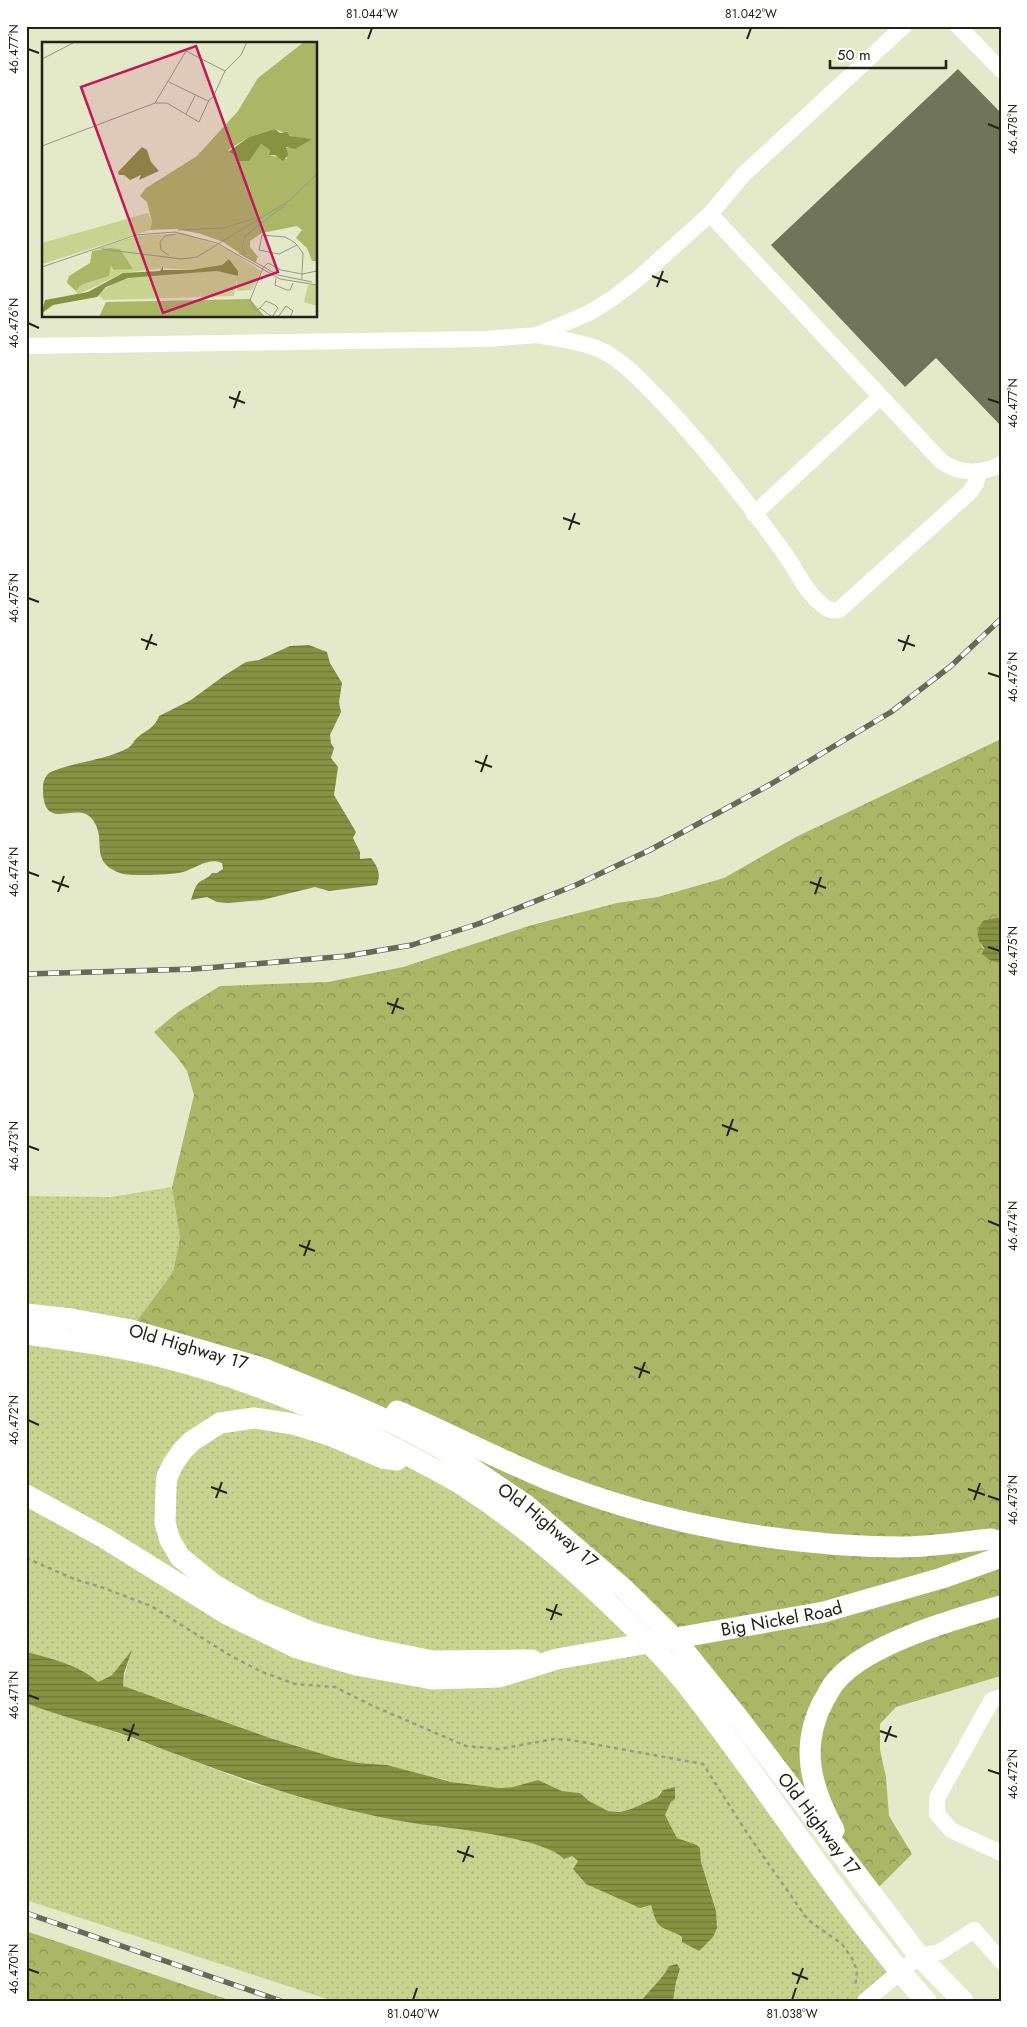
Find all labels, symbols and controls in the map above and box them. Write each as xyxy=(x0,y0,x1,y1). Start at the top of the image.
text: 81.044°W xyxy=(346,5,398,23)
text: 81.042°W xyxy=(725,5,777,23)
text: 46.477°N xyxy=(5,24,23,74)
scale bar xyxy=(830,38,946,70)
inset map xyxy=(42,42,318,318)
text: 50 m xyxy=(837,44,871,66)
text: 46.478°N xyxy=(1004,104,1022,154)
text: 46.476°N xyxy=(5,298,23,348)
text: 46.477°N xyxy=(1004,378,1022,428)
text: 46.475°N xyxy=(5,573,23,623)
text: 46.476°N xyxy=(1004,652,1022,702)
text: 46.474°N xyxy=(5,847,23,897)
text: 46.475°N xyxy=(1004,926,1022,976)
text: 46.473°N xyxy=(5,1121,23,1171)
text: 46.474°N xyxy=(1004,1201,1022,1251)
street label: Old Highway 17 xyxy=(126,1317,252,1376)
text: 46.472°N xyxy=(5,1395,23,1445)
text: 46.473°N xyxy=(1004,1475,1022,1525)
street label: Old Highway 17 xyxy=(492,1476,604,1575)
street label: Big Nickel Road xyxy=(719,1594,845,1643)
text: 46.471°N xyxy=(5,1671,23,1719)
text: 46.472°N xyxy=(1004,1749,1022,1799)
street label: Old Highway 17 xyxy=(771,1767,867,1881)
text: 46.470°N xyxy=(5,1944,23,1994)
text: 81.040°W xyxy=(387,2005,439,2023)
text: 81.038°W xyxy=(766,2005,818,2023)

